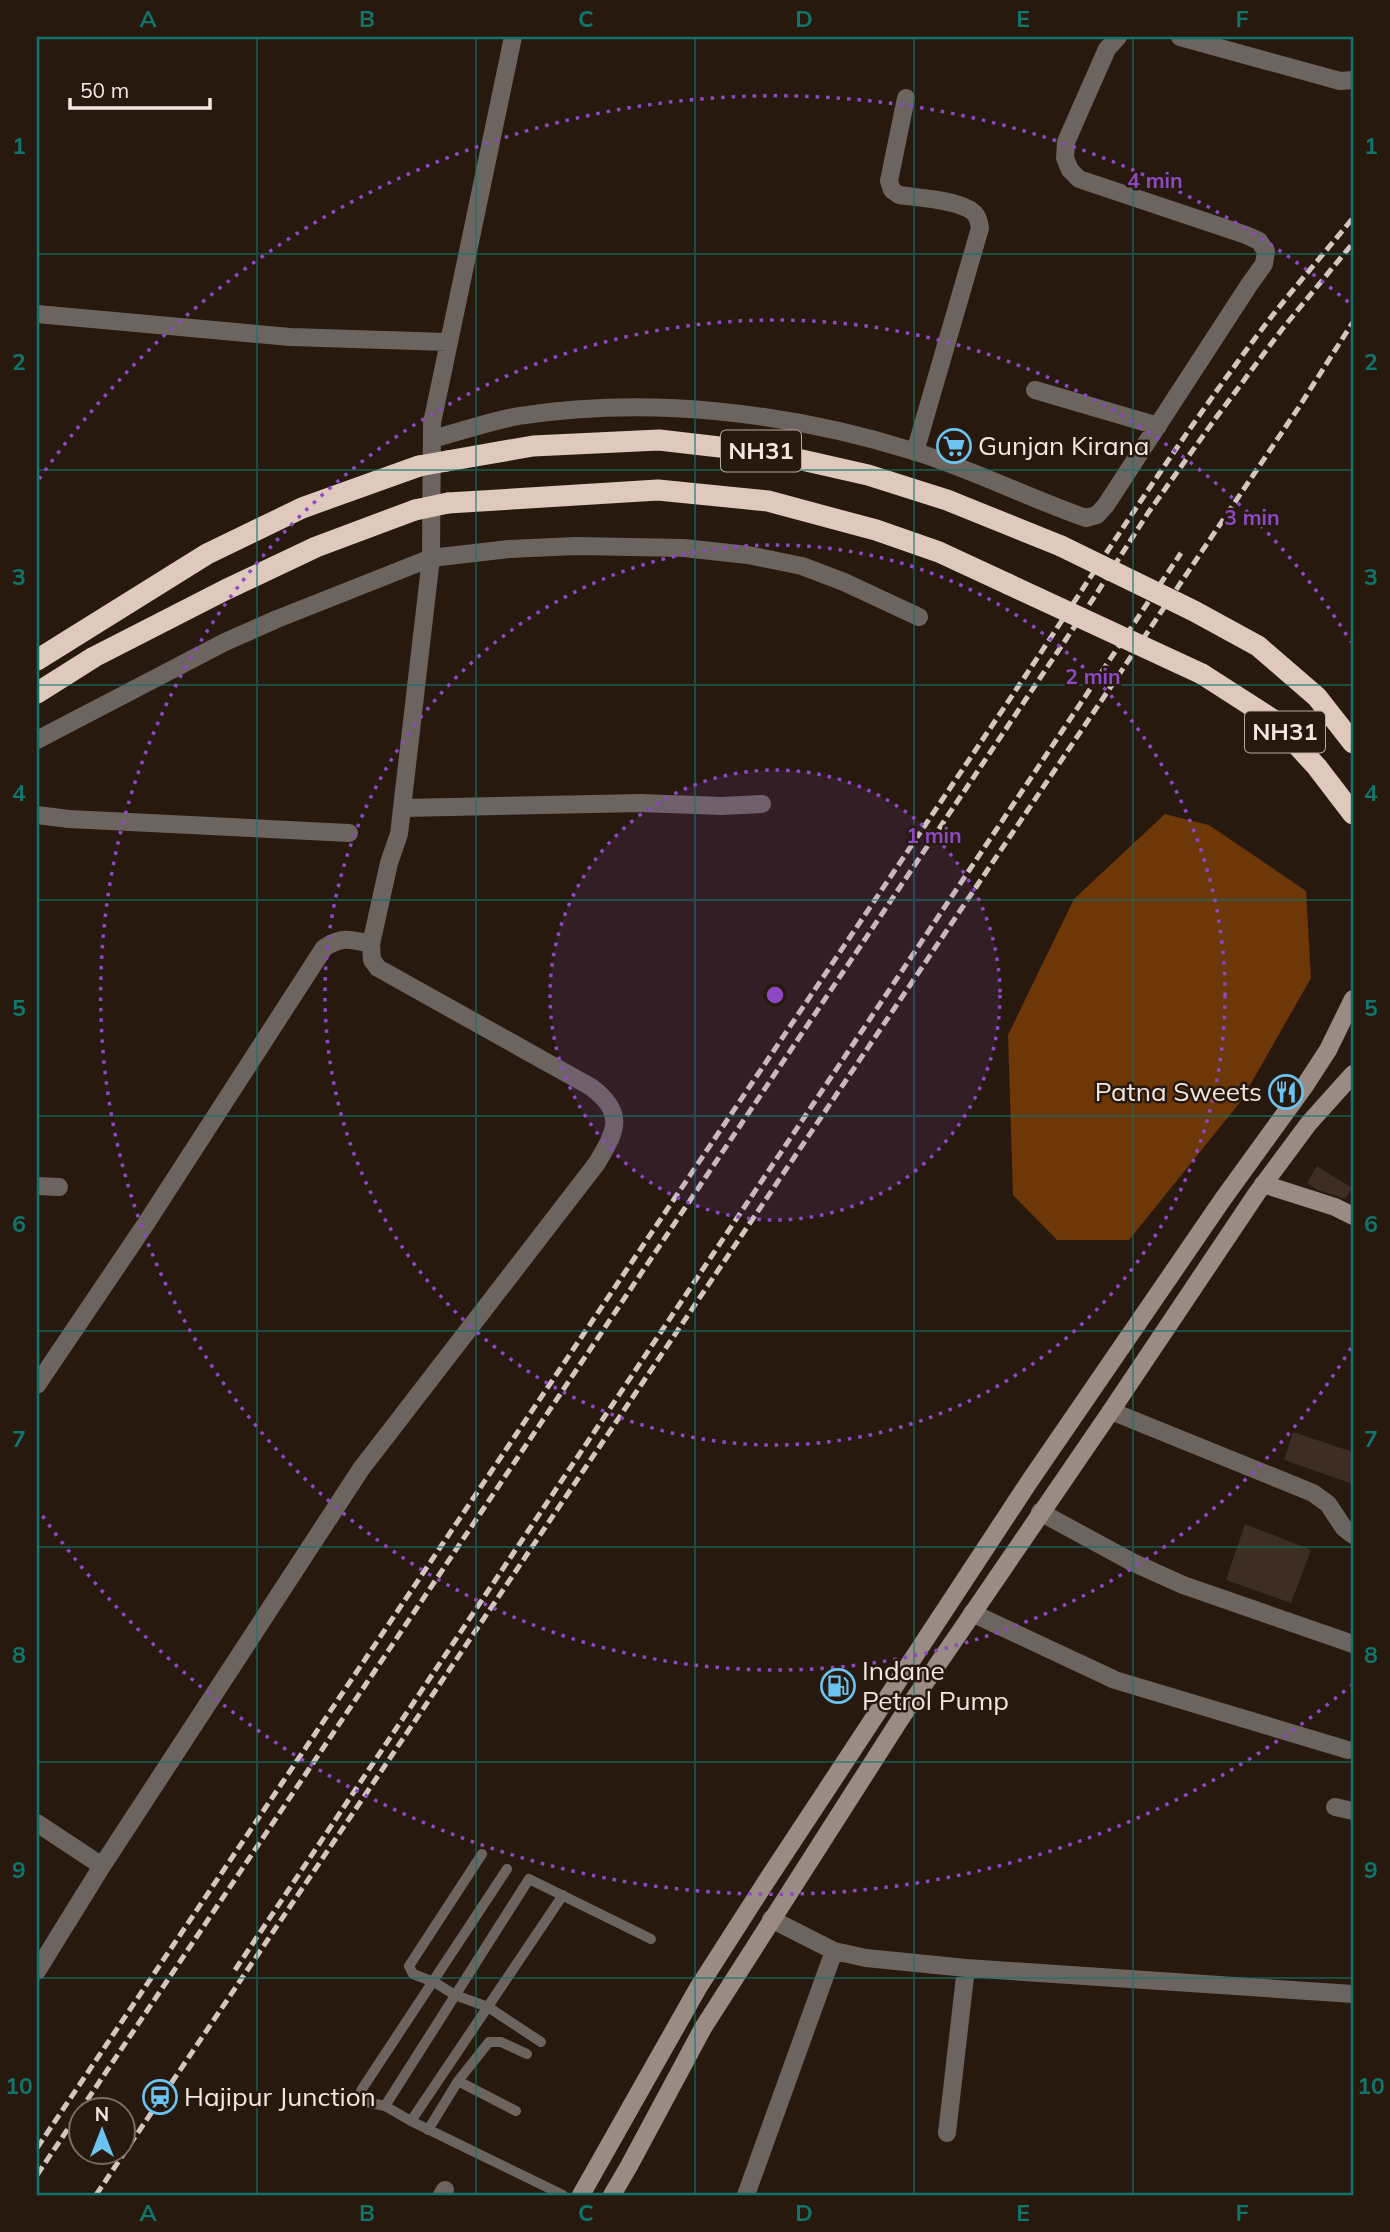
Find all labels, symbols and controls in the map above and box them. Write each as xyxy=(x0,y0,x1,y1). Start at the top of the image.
text: A xyxy=(139,4,157,33)
text: B xyxy=(359,4,375,33)
text: C xyxy=(578,4,594,33)
text: D xyxy=(795,4,813,33)
text: E xyxy=(1016,4,1030,33)
text: F xyxy=(1235,4,1249,33)
scale bar xyxy=(70,66,210,110)
text: 50 m xyxy=(80,77,129,103)
text: 1 xyxy=(12,131,26,160)
text: 1 xyxy=(1364,131,1378,160)
text: 4 min xyxy=(1127,167,1183,193)
text: 2 xyxy=(12,347,26,376)
text: 2 xyxy=(1364,347,1378,376)
supermarket icon: Gunjan Kirana xyxy=(935,427,973,465)
place label: Gunjan Kirana xyxy=(978,429,1149,462)
road number: NH31 xyxy=(721,430,801,472)
text: 3 min xyxy=(1224,504,1280,530)
text: 3 xyxy=(12,562,26,591)
text: 3 xyxy=(1364,562,1378,591)
text: 2 min xyxy=(1065,663,1121,689)
road number: NH31 xyxy=(1245,712,1325,752)
text: 4 xyxy=(12,778,26,807)
text: 4 xyxy=(1364,778,1378,807)
text: 1 min xyxy=(906,822,962,848)
centre of rings xyxy=(763,983,787,1007)
text: 5 xyxy=(12,993,26,1022)
text: 5 xyxy=(1364,993,1378,1022)
restaurant icon: Patna Sweets xyxy=(1267,1073,1305,1111)
place label: Patna Sweets xyxy=(1095,1075,1262,1108)
text: 6 xyxy=(12,1209,26,1238)
text: 6 xyxy=(1364,1209,1378,1238)
text: 7 xyxy=(12,1424,26,1453)
text: 7 xyxy=(1364,1424,1378,1453)
text: 8 xyxy=(12,1640,26,1669)
text: 8 xyxy=(1364,1640,1378,1669)
place label: Indane Petrol Pump xyxy=(862,1654,1009,1717)
fuel station icon: Indane Petrol Pump xyxy=(819,1667,857,1705)
text: 9 xyxy=(12,1855,26,1884)
text: 9 xyxy=(1364,1855,1378,1884)
text: 10 xyxy=(5,2071,33,2100)
text: 10 xyxy=(1357,2071,1385,2100)
station icon: Hajipur Junction xyxy=(141,2078,179,2116)
place label: Hajipur Junction xyxy=(184,2080,376,2113)
north arrow xyxy=(66,2096,136,2166)
text: N xyxy=(95,2102,109,2126)
text: A xyxy=(139,2198,157,2227)
text: B xyxy=(359,2198,375,2227)
text: C xyxy=(578,2198,594,2227)
text: D xyxy=(795,2198,813,2227)
text: E xyxy=(1016,2198,1030,2227)
text: F xyxy=(1235,2198,1249,2227)

